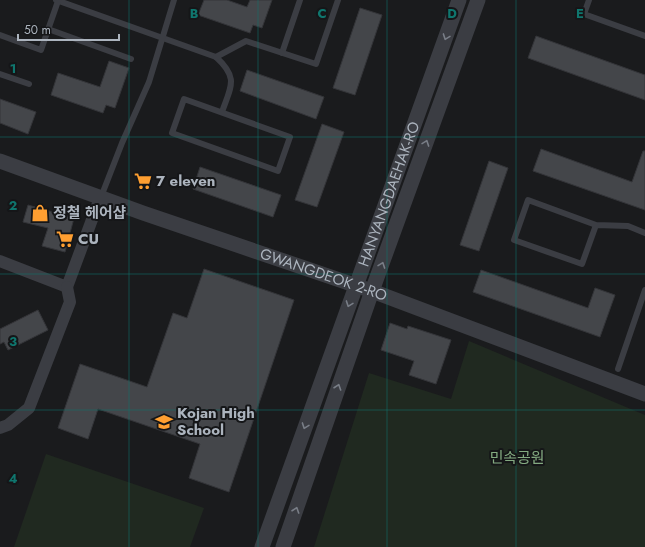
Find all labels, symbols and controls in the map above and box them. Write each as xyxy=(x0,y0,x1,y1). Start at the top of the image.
text: B xyxy=(190,4,199,23)
text: C xyxy=(317,4,327,23)
text: D xyxy=(447,4,457,23)
text: E xyxy=(576,4,584,23)
scale bar xyxy=(18,16,119,42)
text: 50 m xyxy=(24,21,51,39)
one-way arrow xyxy=(442,33,451,40)
text: 1 xyxy=(10,59,16,78)
street label: HANYANGDAEHAK-RO xyxy=(353,118,425,270)
one-way arrow xyxy=(422,139,430,146)
place label: 7 eleven xyxy=(156,170,215,192)
supermarket icon: 7 eleven xyxy=(133,171,153,191)
text: 2 xyxy=(9,196,17,215)
place label: 정철 헤어샵 xyxy=(53,202,127,224)
shop icon: 정철 헤어샵 xyxy=(30,203,50,223)
place label: CU xyxy=(78,228,99,250)
supermarket icon: CU xyxy=(55,229,75,249)
street label: GWANGDEOK 2-RO xyxy=(257,243,390,307)
one-way arrow xyxy=(377,261,385,268)
one-way arrow xyxy=(346,300,354,307)
text: 3 xyxy=(9,332,17,351)
one-way arrow xyxy=(334,384,342,391)
place label: Kojan High School xyxy=(177,402,255,441)
school or university icon: Kojan High School xyxy=(154,412,174,432)
one-way arrow xyxy=(302,422,310,429)
park label: 민속공원 xyxy=(489,447,545,469)
text: 4 xyxy=(8,469,18,488)
one-way arrow xyxy=(291,507,299,514)

